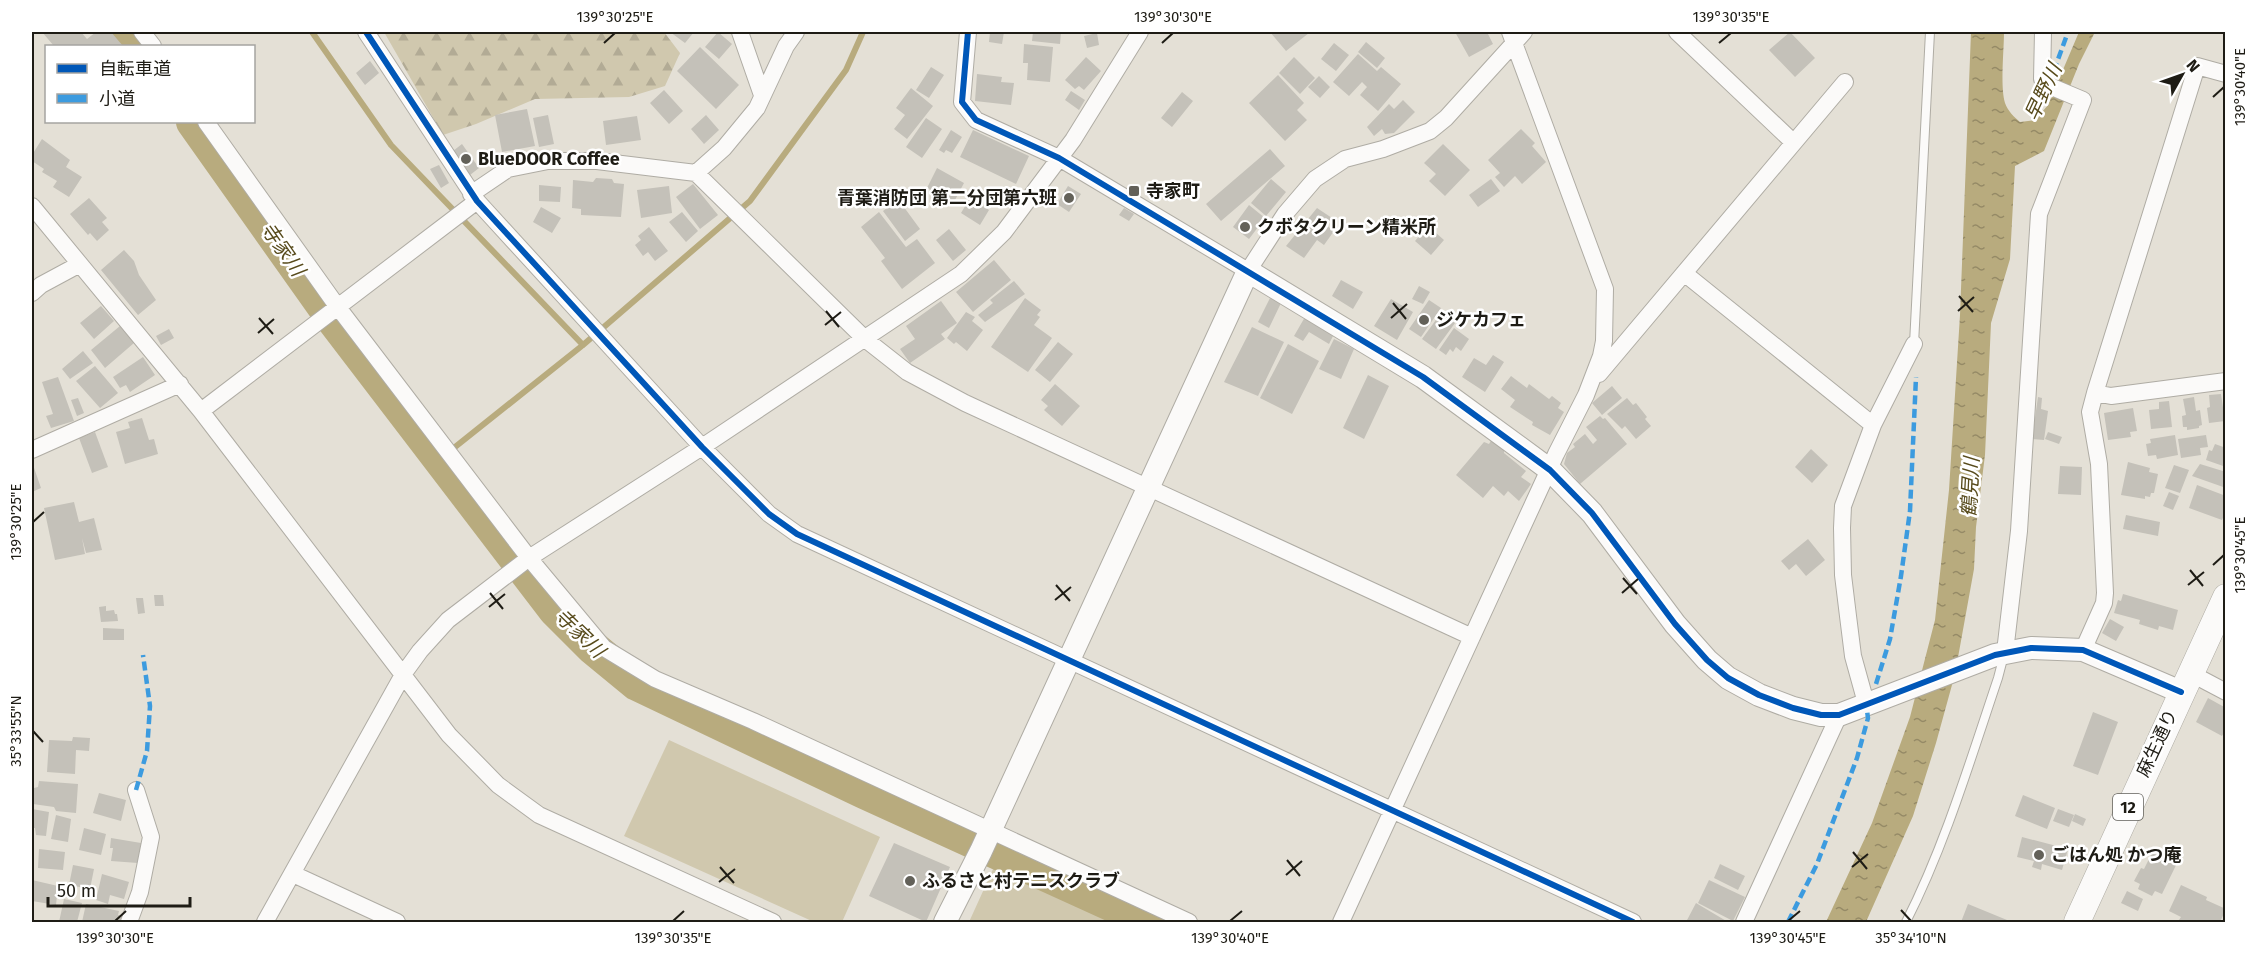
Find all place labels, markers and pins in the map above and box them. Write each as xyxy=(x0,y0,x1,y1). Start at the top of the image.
place label: BlueDOOR Coffee xyxy=(478,148,620,170)
marker: BlueDOOR Coffee xyxy=(459,152,473,166)
place label: 寺家町 xyxy=(1146,180,1200,202)
marker: 寺家町 xyxy=(1127,184,1141,198)
place label: 青葉消防団 第二分団第六班 xyxy=(837,187,1057,209)
marker: 青葉消防団 第二分団第六班 xyxy=(1062,191,1076,205)
place label: クボタクリーン精米所 xyxy=(1257,216,1436,238)
marker: クボタクリーン精米所 xyxy=(1238,220,1252,234)
place label: ジケカフェ xyxy=(1436,309,1526,331)
marker: ジケカフェ xyxy=(1417,313,1431,327)
place label: ごはん処 かつ庵 xyxy=(2051,844,2181,866)
marker: ごはん処 かつ庵 xyxy=(2032,848,2046,862)
place label: ふるさと村テニスクラブ xyxy=(922,870,1120,892)
marker: ふるさと村テニスクラブ xyxy=(903,874,917,888)

